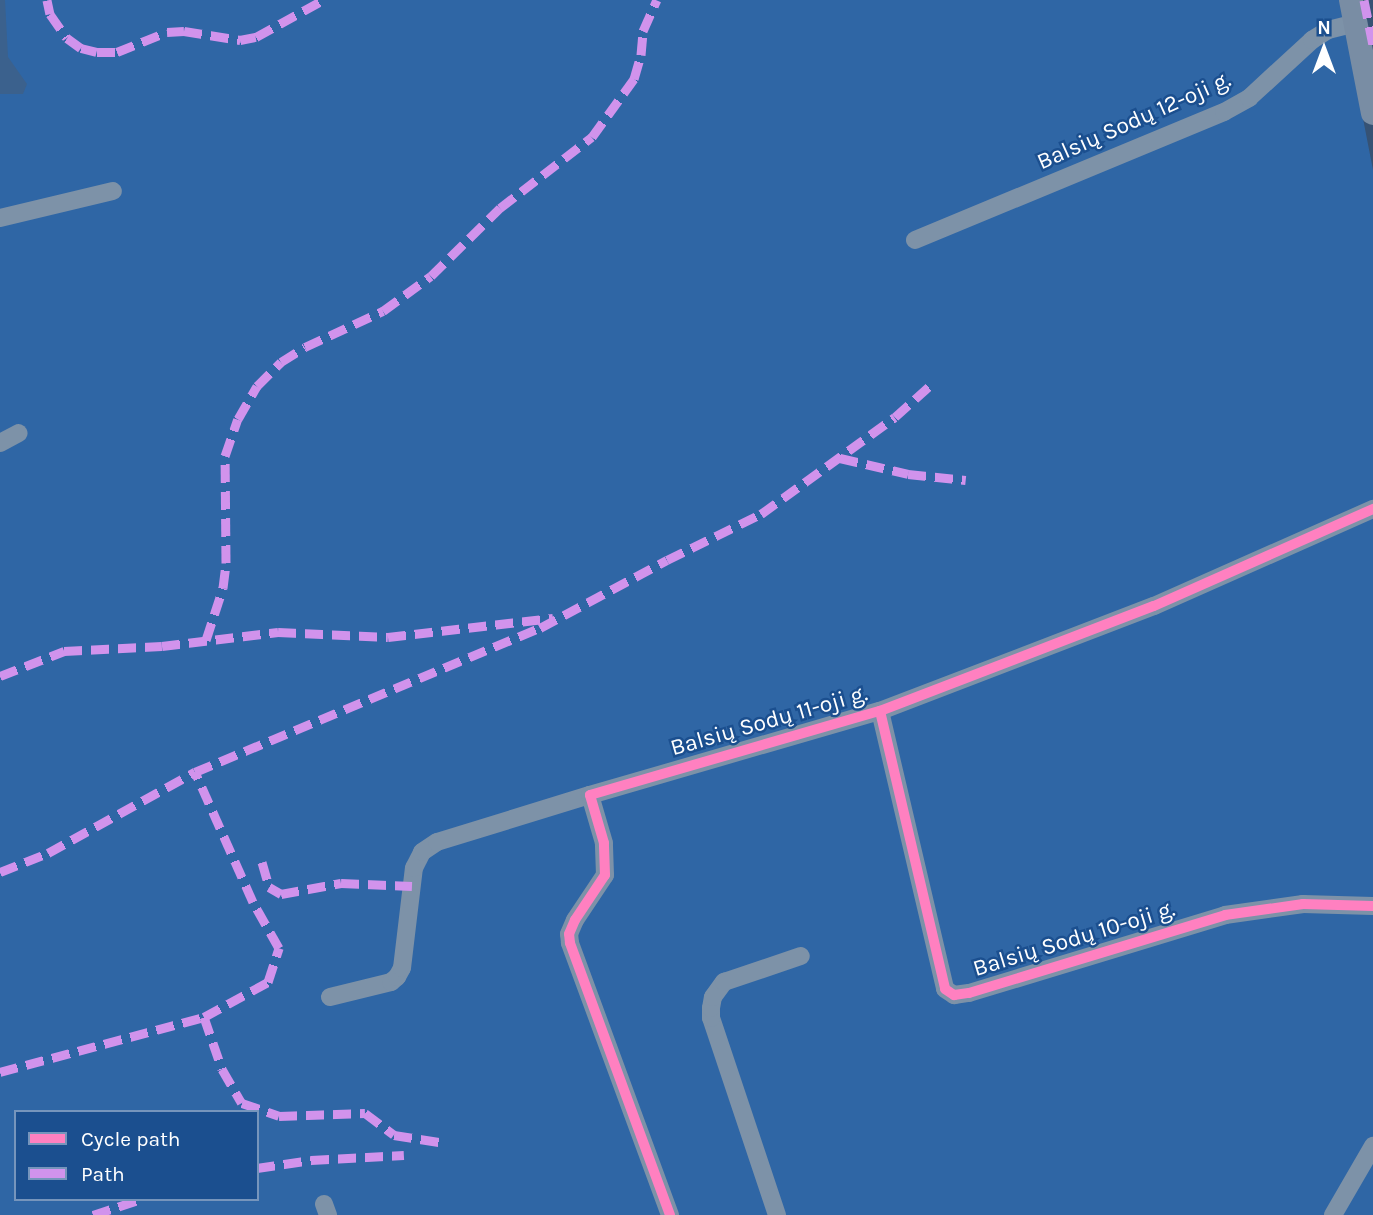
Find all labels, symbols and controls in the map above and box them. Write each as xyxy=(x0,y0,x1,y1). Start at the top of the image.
north arrow xyxy=(1289,14,1359,84)
text: N xyxy=(1317,17,1331,39)
street label: Balsių Sodų 12-oji g. xyxy=(1033,66,1235,176)
street label: Balsių Sodų 11-oji g. xyxy=(667,680,871,762)
street label: Balsių Sodų 10-oji g. xyxy=(970,895,1178,983)
legend xyxy=(14,1110,259,1201)
text: Cycle path xyxy=(81,1127,181,1151)
text: Path xyxy=(81,1162,125,1186)

